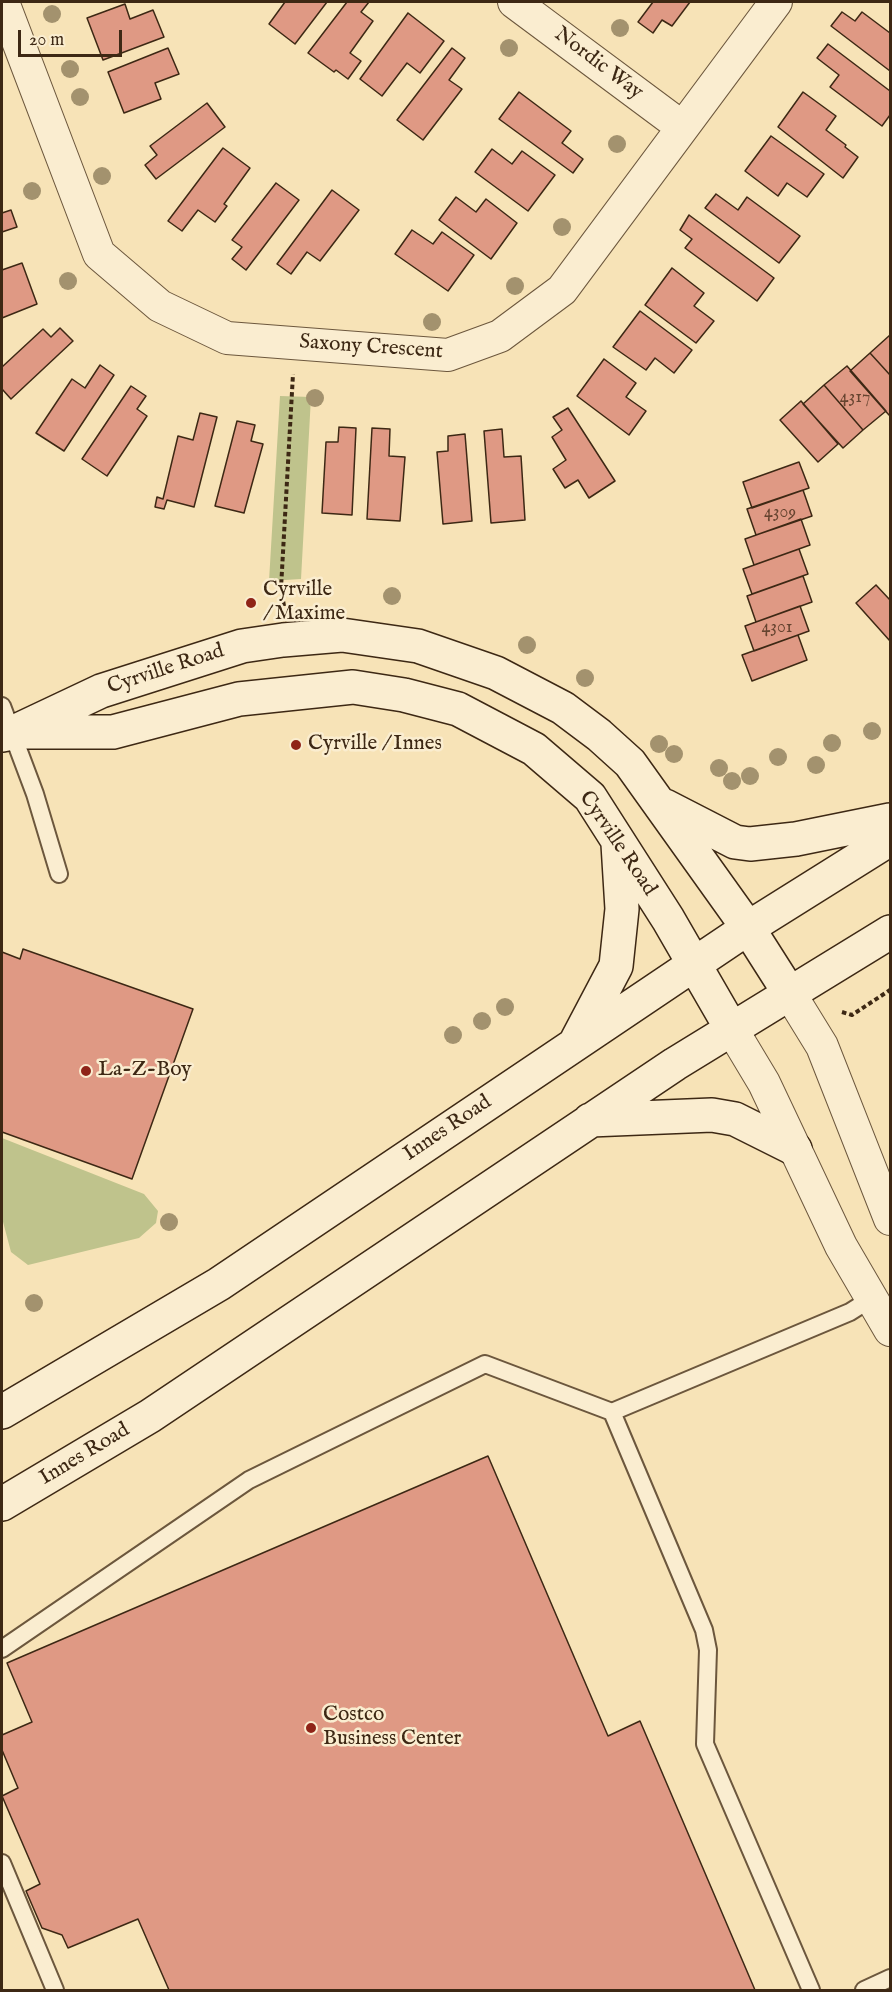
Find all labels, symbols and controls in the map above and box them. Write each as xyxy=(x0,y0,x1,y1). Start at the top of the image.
scale bar xyxy=(21,18,124,56)
street label: Nordic Way xyxy=(549,22,647,106)
text: 20 m xyxy=(29,29,64,52)
street label: Saxony Crescent xyxy=(298,330,444,366)
house number: 4317 xyxy=(840,387,870,409)
house number: 4309 xyxy=(764,502,796,524)
place label: Cyrville / Maxime xyxy=(263,578,345,628)
marker: Cyrville / Maxime xyxy=(244,596,258,610)
house number: 4301 xyxy=(762,617,792,639)
street label: Cyrville Road xyxy=(105,639,227,701)
place label: Cyrville / Innes xyxy=(308,732,442,758)
marker: Cyrville / Innes xyxy=(289,738,303,752)
street label: Cyrville Road xyxy=(573,787,661,901)
place label: La-Z-Boy xyxy=(98,1058,192,1084)
marker: La-Z-Boy xyxy=(79,1064,93,1078)
street label: Innes Road xyxy=(399,1090,497,1168)
street label: Innes Road xyxy=(35,1418,135,1492)
place label: Costco Business Center xyxy=(323,1703,461,1753)
marker: Costco Business Center xyxy=(304,1721,318,1735)

